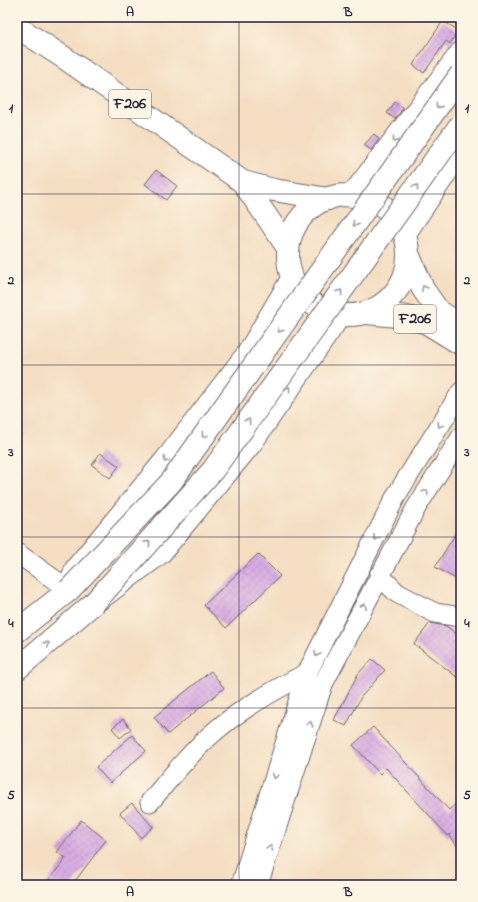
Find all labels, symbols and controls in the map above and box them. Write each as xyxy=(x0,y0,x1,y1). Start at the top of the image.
text: A xyxy=(126,3,134,22)
text: B xyxy=(343,3,353,22)
road number: F206 xyxy=(109,90,151,118)
text: 1 xyxy=(9,99,14,118)
text: 1 xyxy=(465,99,470,118)
one-way arrow xyxy=(436,102,443,109)
one-way arrow xyxy=(393,135,400,142)
one-way arrow xyxy=(411,184,419,191)
one-way arrow xyxy=(353,219,360,226)
text: 2 xyxy=(7,271,15,290)
text: 2 xyxy=(463,271,471,290)
one-way arrow xyxy=(421,285,429,292)
one-way arrow xyxy=(335,290,342,297)
road number: F206 xyxy=(394,305,436,333)
one-way arrow xyxy=(278,325,285,332)
one-way arrow xyxy=(283,387,290,394)
one-way arrow xyxy=(243,418,250,425)
one-way arrow xyxy=(438,421,445,428)
one-way arrow xyxy=(202,431,209,438)
text: 3 xyxy=(7,443,14,462)
text: 3 xyxy=(463,443,470,462)
one-way arrow xyxy=(163,455,170,462)
one-way arrow xyxy=(421,489,429,496)
one-way arrow xyxy=(373,533,380,541)
one-way arrow xyxy=(143,540,150,547)
one-way arrow xyxy=(359,603,366,610)
text: 4 xyxy=(7,614,14,633)
text: 4 xyxy=(463,614,470,633)
one-way arrow xyxy=(42,642,49,649)
one-way arrow xyxy=(314,649,322,657)
one-way arrow xyxy=(306,721,314,728)
one-way arrow xyxy=(271,773,280,780)
text: 5 xyxy=(7,786,15,805)
text: 5 xyxy=(463,786,471,805)
one-way arrow xyxy=(265,845,274,852)
text: A xyxy=(126,883,134,902)
text: B xyxy=(343,883,353,902)

